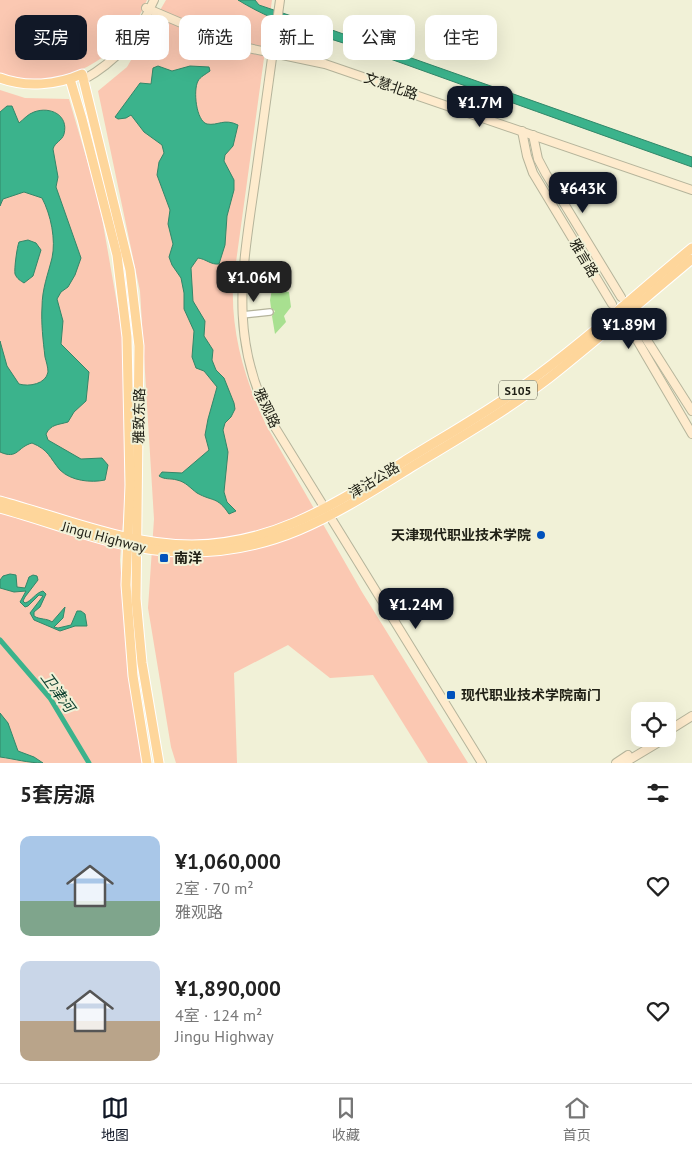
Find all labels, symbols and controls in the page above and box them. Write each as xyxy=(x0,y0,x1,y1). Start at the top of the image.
chip: 买房 xyxy=(15,15,87,60)
chip: 租房 xyxy=(97,15,169,60)
chip: 筛选 xyxy=(179,15,251,60)
chip: 新上 xyxy=(261,15,333,60)
chip: 公寓 xyxy=(343,15,415,60)
chip: 住宅 xyxy=(425,15,497,60)
street label: 文慧北路 xyxy=(362,68,420,104)
pin: ¥1.7M xyxy=(445,86,515,128)
text: ¥1.7M xyxy=(458,92,502,112)
pin: ¥643K xyxy=(548,172,618,214)
text: ¥643K xyxy=(560,178,606,198)
street label: 雅言路 xyxy=(565,235,603,281)
pin: ¥1.06M xyxy=(213,260,295,303)
text: ¥1.06M xyxy=(227,267,281,287)
pin: ¥1.89M xyxy=(588,308,670,350)
text: ¥1.89M xyxy=(602,314,656,334)
road number: S105 xyxy=(499,380,537,400)
street label: 雅观路 xyxy=(250,385,284,431)
street label: 雅致东路 xyxy=(130,388,148,444)
street label: 津沽公路 xyxy=(345,458,403,502)
street label: Jingu Highway xyxy=(59,517,149,557)
place label: 天津现代职业技术学院 xyxy=(391,526,531,544)
marker: 天津现代职业技术学院 xyxy=(535,529,547,541)
place label: 南洋 xyxy=(174,549,202,567)
marker: 南洋 xyxy=(158,552,170,564)
pin: ¥1.24M xyxy=(375,588,457,630)
text: ¥1.24M xyxy=(389,594,443,614)
water label: 卫津河 xyxy=(37,668,81,718)
place label: 现代职业技术学院南门 xyxy=(461,686,601,704)
marker: 现代职业技术学院南门 xyxy=(445,689,457,701)
map controls xyxy=(631,702,676,747)
button: locate xyxy=(631,702,676,747)
icon: filters xyxy=(644,779,672,807)
text: 5套房源 xyxy=(20,781,95,808)
text: ¥1,060,000 xyxy=(175,848,281,875)
icon: home xyxy=(60,856,120,916)
icon: heart xyxy=(644,872,672,900)
text: 2室 · 70 m² xyxy=(175,878,254,898)
text: 雅观路 xyxy=(175,902,223,922)
text: ¥1,890,000 xyxy=(175,975,281,1002)
icon: home xyxy=(60,981,120,1041)
icon: heart xyxy=(644,997,672,1025)
text: 4室 · 124 m² xyxy=(175,1005,262,1025)
text: Jingu Highway xyxy=(175,1026,274,1046)
tab: 地图 xyxy=(101,1094,129,1144)
tab: 收藏 xyxy=(332,1094,360,1144)
tab: 首页 xyxy=(563,1094,591,1144)

